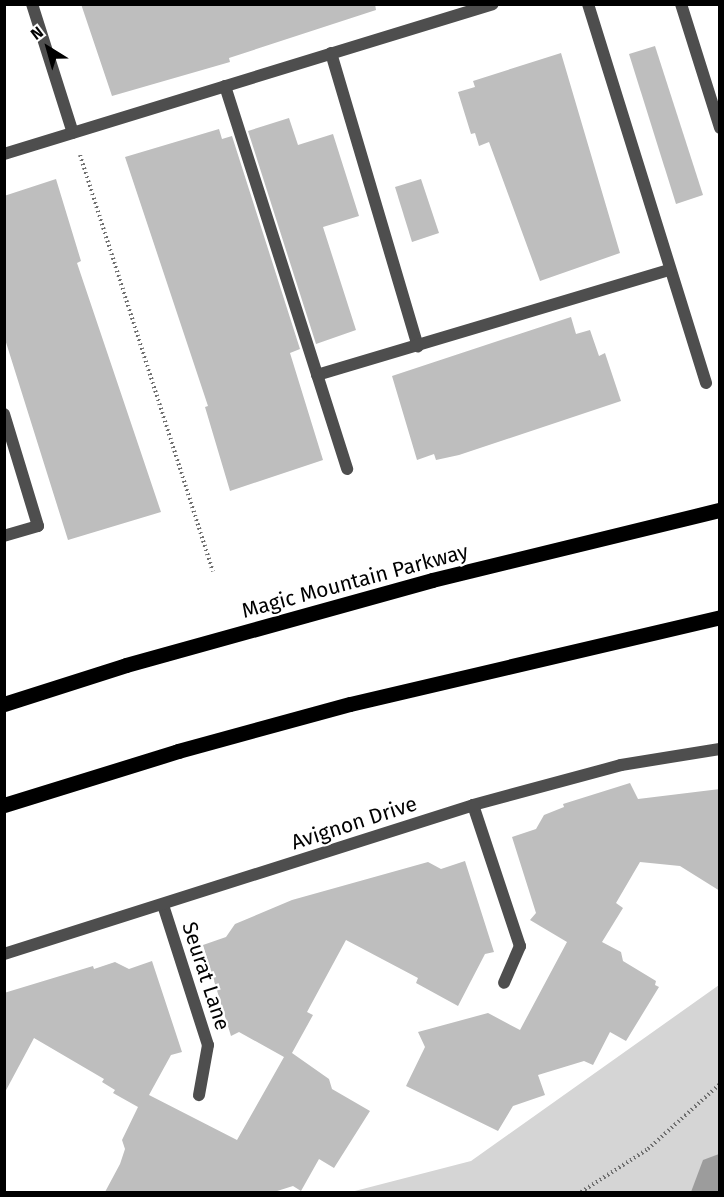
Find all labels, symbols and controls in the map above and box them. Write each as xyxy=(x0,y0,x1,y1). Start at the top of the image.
north arrow xyxy=(18,18,78,78)
text: N xyxy=(27,22,47,44)
street label: Magic Mountain Parkway xyxy=(239,539,471,623)
street label: Avignon Drive xyxy=(288,791,420,855)
street label: Seurat Lane xyxy=(177,919,235,1033)

